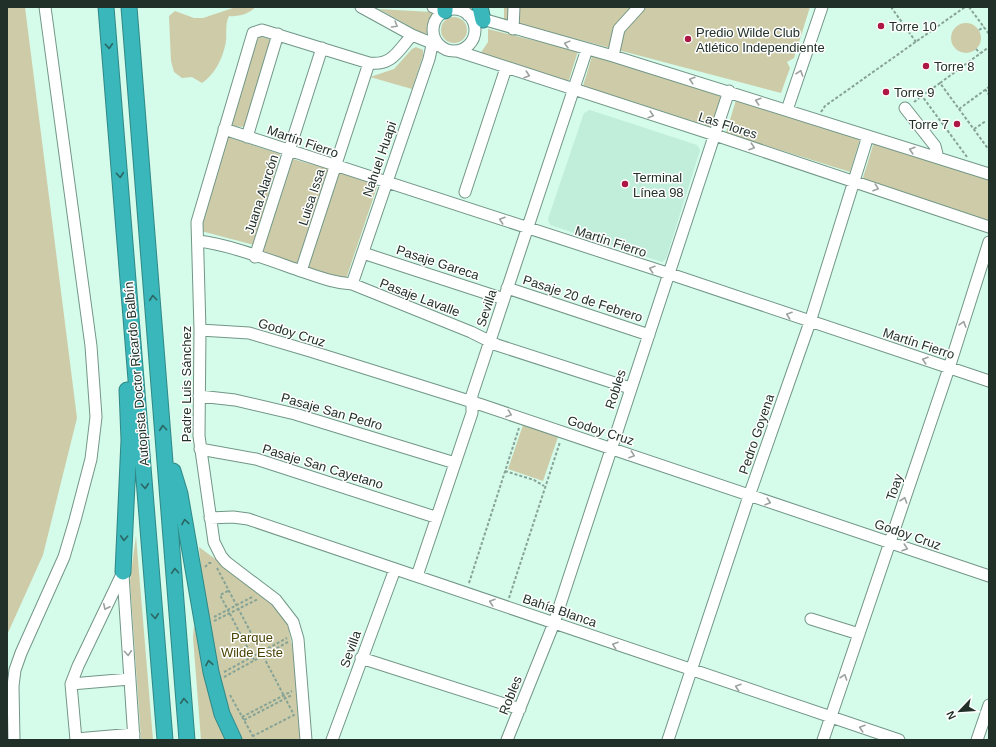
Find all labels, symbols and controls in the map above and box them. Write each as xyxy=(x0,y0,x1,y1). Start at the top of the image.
place label: Torre 10 xyxy=(889,19,937,34)
one-way arrow xyxy=(391,21,398,28)
marker: Torre 10 xyxy=(876,21,886,31)
place label: Predio Wilde Club Atlético Independiente xyxy=(696,25,825,55)
marker: Predio Wilde Club Atlético Independiente xyxy=(683,34,693,44)
one-way arrow xyxy=(564,40,570,48)
one-way arrow xyxy=(105,43,114,49)
place label: Torre 8 xyxy=(934,59,974,74)
marker: Torre 8 xyxy=(921,61,931,71)
one-way arrow xyxy=(523,70,530,79)
one-way arrow xyxy=(795,70,803,77)
one-way arrow xyxy=(689,76,696,85)
place label: Torre 9 xyxy=(894,85,934,100)
marker: Torre 9 xyxy=(881,87,891,97)
one-way arrow xyxy=(755,97,762,105)
street label: Las Flores xyxy=(697,109,759,142)
one-way arrow xyxy=(647,110,654,118)
place label: Torre 7 xyxy=(909,117,949,132)
street label: Nahuel Huapi xyxy=(360,119,399,199)
marker: Torre 7 xyxy=(952,119,962,129)
street label: Martín Fierro xyxy=(265,122,340,161)
one-way arrow xyxy=(749,142,756,151)
one-way arrow xyxy=(908,146,915,155)
street label: Juana Alarcón xyxy=(242,153,281,236)
street label: Luisa Issa xyxy=(295,166,328,227)
place label: Terminal Línea 98 xyxy=(633,170,684,200)
one-way arrow xyxy=(115,172,124,179)
marker: Terminal Línea 98 xyxy=(620,179,630,189)
one-way arrow xyxy=(872,184,879,192)
one-way arrow xyxy=(499,216,506,225)
street label: Martín Fierro xyxy=(573,223,649,260)
street label: Pasaje Gareca xyxy=(395,242,482,283)
one-way arrow xyxy=(649,265,656,274)
street label: Pasaje 20 de Febrero xyxy=(521,272,645,325)
street label: Pasaje Lavalle xyxy=(378,275,462,320)
street label: Autopista Doctor Ricardo Balbín xyxy=(121,281,152,467)
street label: Sevilla xyxy=(473,287,500,329)
one-way arrow xyxy=(148,295,157,301)
one-way arrow xyxy=(785,311,792,320)
street label: Godoy Cruz xyxy=(256,315,327,350)
one-way arrow xyxy=(958,321,967,328)
street label: Martín Fierro xyxy=(881,325,957,362)
street label: Padre Luis Sánchez xyxy=(179,326,194,442)
one-way arrow xyxy=(922,356,929,365)
street label: Robles xyxy=(602,367,629,411)
street label: Pasaje San Pedro xyxy=(279,390,384,433)
street label: Pedro Goyena xyxy=(736,391,777,476)
one-way arrow xyxy=(505,410,512,418)
street label: Godoy Cruz xyxy=(566,413,636,448)
one-way arrow xyxy=(159,425,168,431)
street label: Pasaje San Cayetano xyxy=(261,441,385,492)
one-way arrow xyxy=(628,450,635,459)
street label: Toay xyxy=(883,471,906,503)
one-way arrow xyxy=(140,483,149,490)
one-way arrow xyxy=(764,497,771,506)
one-way arrow xyxy=(899,497,908,504)
street label: Godoy Cruz xyxy=(873,516,943,553)
one-way arrow xyxy=(181,518,189,525)
one-way arrow xyxy=(120,535,129,541)
one-way arrow xyxy=(901,543,908,551)
one-way arrow xyxy=(170,568,179,575)
street label: Bahía Blanca xyxy=(521,591,600,630)
one-way arrow xyxy=(489,598,496,607)
one-way arrow xyxy=(103,603,111,611)
one-way arrow xyxy=(150,613,159,619)
street label: Sevilla xyxy=(337,628,364,670)
park label: Parque Wilde Este xyxy=(221,630,283,660)
one-way arrow xyxy=(612,641,619,649)
one-way arrow xyxy=(124,650,132,656)
one-way arrow xyxy=(205,660,214,667)
street label: Robles xyxy=(496,673,525,717)
one-way arrow xyxy=(839,673,848,680)
one-way arrow xyxy=(735,683,742,691)
north arrow xyxy=(940,691,980,731)
one-way arrow xyxy=(180,698,189,704)
text: N xyxy=(944,709,958,721)
one-way arrow xyxy=(858,724,865,732)

